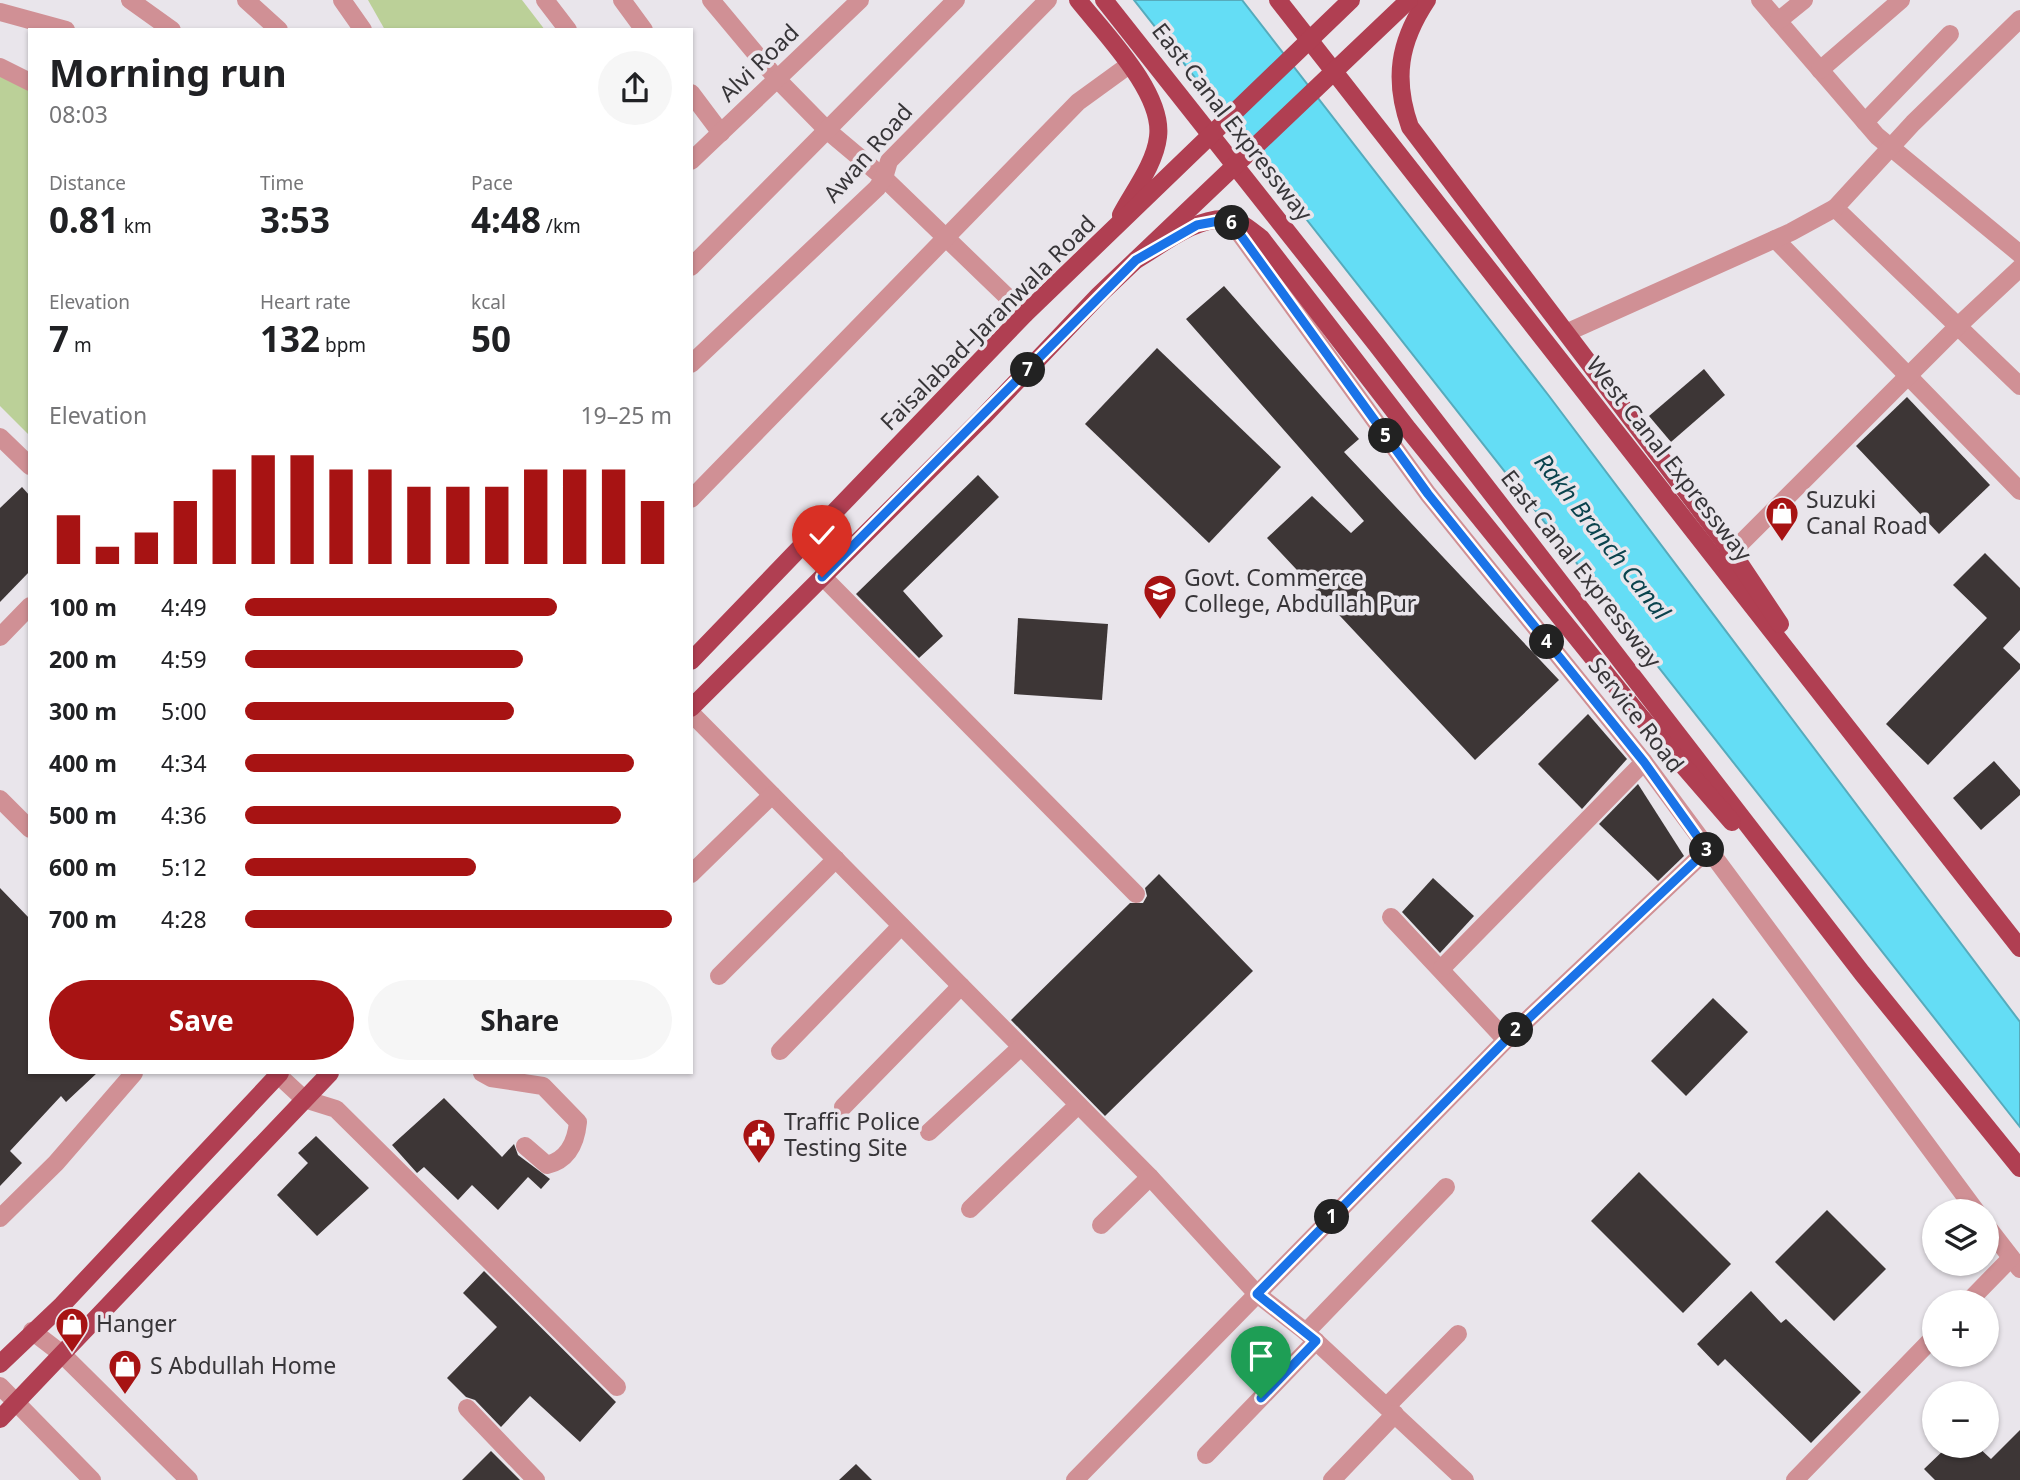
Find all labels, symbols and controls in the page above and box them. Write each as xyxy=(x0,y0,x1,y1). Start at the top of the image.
street label: Alvi Road xyxy=(711,16,805,108)
street label: East Canal Expressway xyxy=(1145,16,1320,227)
text: Morning run xyxy=(49,46,287,98)
button: share xyxy=(598,51,672,125)
street label: Awan Road xyxy=(815,96,919,209)
text: 08:03 xyxy=(49,98,108,130)
text: Distance xyxy=(49,170,126,196)
text: Time xyxy=(260,170,304,196)
text: Pace xyxy=(471,170,513,196)
text: 0.81 xyxy=(49,196,119,243)
text: 3:53 xyxy=(260,196,330,243)
text: 4:48 xyxy=(471,196,541,243)
pin: 6 xyxy=(1214,206,1250,241)
street label: Faisalabad–Jaranwala Road xyxy=(873,208,1102,437)
text: 6 xyxy=(1226,209,1237,235)
text: km xyxy=(119,213,152,239)
text: /km xyxy=(541,213,581,239)
text: Elevation xyxy=(49,289,130,315)
text: Heart rate xyxy=(260,289,351,315)
text: kcal xyxy=(471,289,506,315)
text: 7 xyxy=(49,315,69,362)
text: 132 xyxy=(260,315,320,362)
text: 50 xyxy=(471,315,511,362)
text: m xyxy=(69,332,92,358)
text: bpm xyxy=(320,332,366,358)
street label: West Canal Expressway xyxy=(1580,349,1760,568)
pin: 7 xyxy=(1010,352,1046,388)
text: 7 xyxy=(1022,356,1033,382)
text: Elevation xyxy=(49,399,147,431)
text: 19–25 m xyxy=(580,399,672,431)
pin: 5 xyxy=(1368,418,1404,453)
text: 5 xyxy=(1380,422,1391,448)
water label: Rakh Branch Canal xyxy=(1528,446,1679,627)
street label: East Canal Expressway xyxy=(1494,463,1669,674)
place label: Suzuki Canal Road xyxy=(1806,483,1928,541)
shop icon: Suzuki Canal Road xyxy=(1763,494,1801,543)
pin xyxy=(792,505,852,577)
icon: check xyxy=(803,516,841,554)
place label: Govt. Commerce College, Abdullah Pur xyxy=(1184,561,1417,619)
school or university icon: Govt. Commerce College, Abdullah Pur xyxy=(1141,572,1179,621)
text: 100 m xyxy=(49,591,117,623)
text: 4:49 xyxy=(161,591,207,623)
pin: 4 xyxy=(1530,624,1564,660)
text: 4 xyxy=(1541,628,1552,654)
text: 200 m xyxy=(49,643,117,675)
text: 4:59 xyxy=(161,643,207,675)
street label: Service Road xyxy=(1582,650,1692,779)
text: 300 m xyxy=(49,695,117,727)
text: 5:00 xyxy=(161,695,207,727)
text: 400 m xyxy=(49,747,117,779)
text: 4:34 xyxy=(161,747,207,779)
text: 500 m xyxy=(49,799,117,831)
text: 4:36 xyxy=(161,799,207,831)
pin: 3 xyxy=(1690,832,1724,868)
text: 3 xyxy=(1701,836,1712,862)
text: 600 m xyxy=(49,851,117,883)
text: 5:12 xyxy=(161,851,207,883)
text: 700 m xyxy=(49,903,117,935)
text: 4:28 xyxy=(161,903,207,935)
button: Save xyxy=(49,980,354,1060)
button: Share xyxy=(368,980,672,1060)
pin: 2 xyxy=(1498,1012,1534,1048)
text: 2 xyxy=(1510,1016,1521,1042)
place label: Traffic Police Testing Site xyxy=(784,1105,920,1163)
public building icon: Traffic Police Testing Site xyxy=(740,1116,778,1165)
map controls xyxy=(1922,1199,1999,1458)
button: layers xyxy=(1922,1199,1999,1276)
pin: 1 xyxy=(1314,1200,1350,1234)
text: 1 xyxy=(1326,1203,1337,1229)
button: + xyxy=(1922,1290,1999,1367)
shop icon: Hanger xyxy=(53,1305,91,1354)
place label: Hanger xyxy=(96,1307,177,1339)
pin xyxy=(1231,1326,1291,1398)
icon: arrive xyxy=(1242,1337,1280,1375)
shop icon: S Abdullah Home xyxy=(106,1347,144,1396)
place label: S Abdullah Home xyxy=(150,1349,336,1381)
button: − xyxy=(1922,1381,1999,1458)

